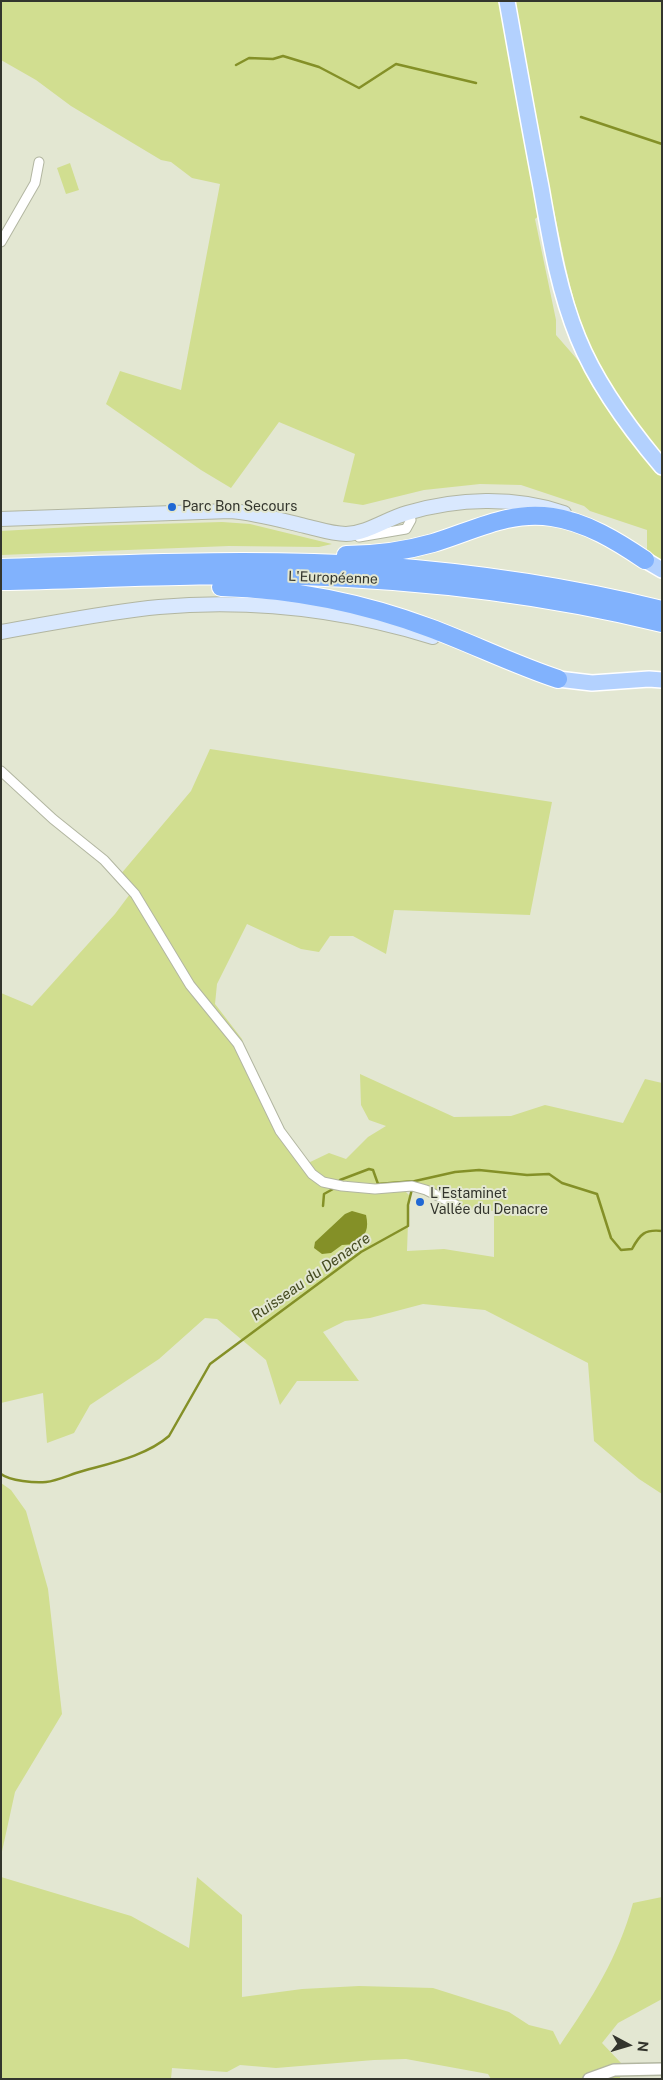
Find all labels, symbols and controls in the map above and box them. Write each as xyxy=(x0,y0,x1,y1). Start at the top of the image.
place label: Parc Bon Secours xyxy=(182,499,297,515)
marker: Parc Bon Secours xyxy=(166,501,178,513)
street label: L'Européenne xyxy=(288,568,378,588)
place label: L'Estaminet Vallée du Denacre xyxy=(430,1186,548,1218)
marker: L'Estaminet Vallée du Denacre xyxy=(414,1196,426,1208)
water label: Ruisseau du Denacre xyxy=(248,1229,374,1325)
north arrow xyxy=(603,2020,653,2070)
text: N xyxy=(634,2040,651,2053)

